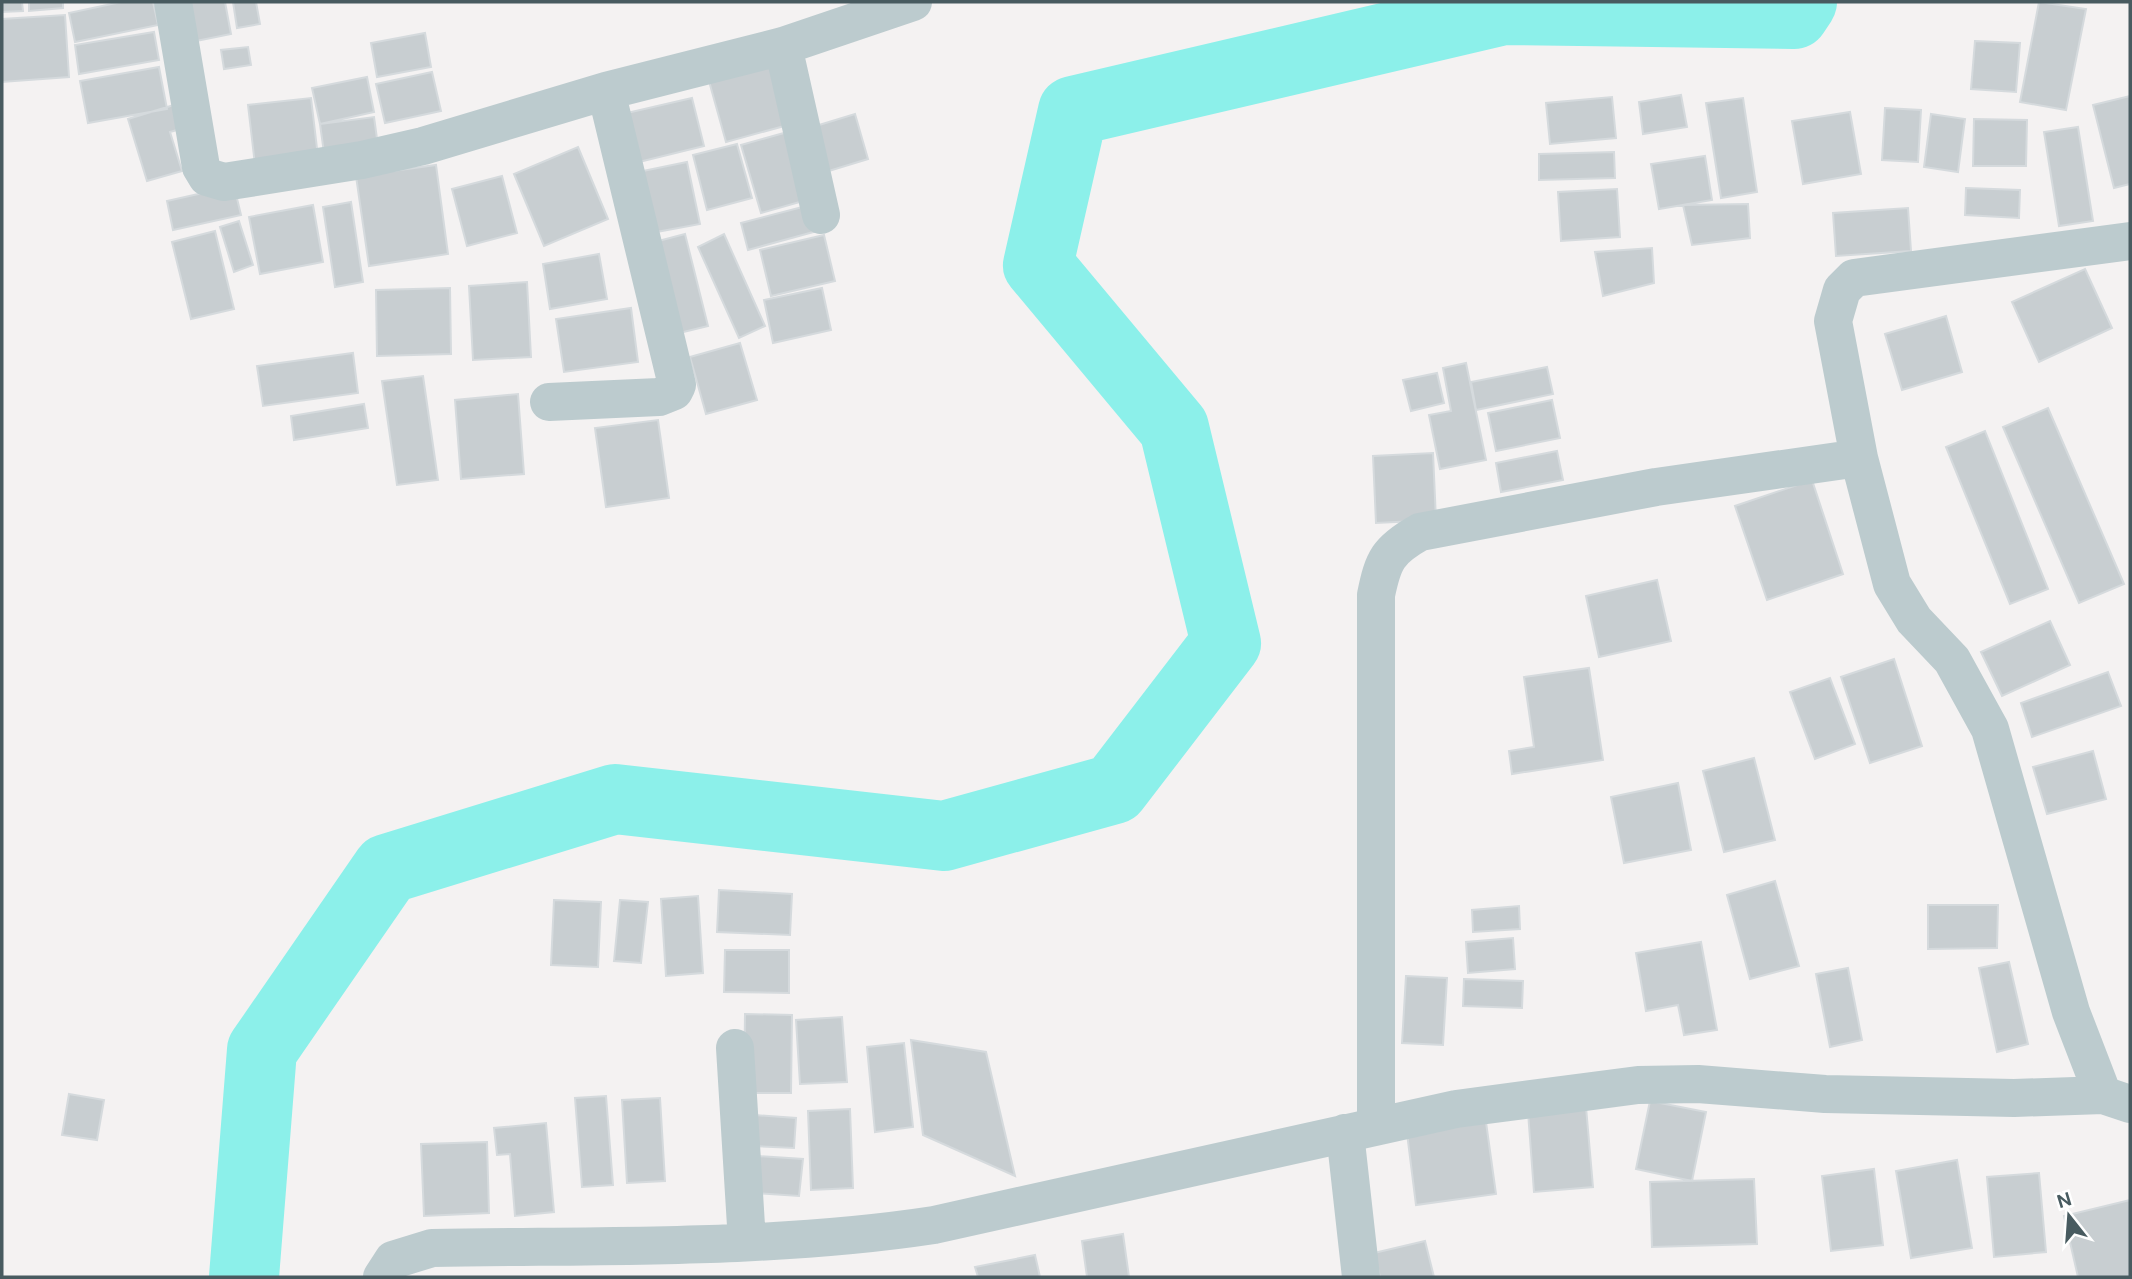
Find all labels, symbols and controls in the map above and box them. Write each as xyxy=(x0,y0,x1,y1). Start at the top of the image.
north arrow xyxy=(2034,1181,2104,1251)
text: N xyxy=(2054,1186,2074,1214)

